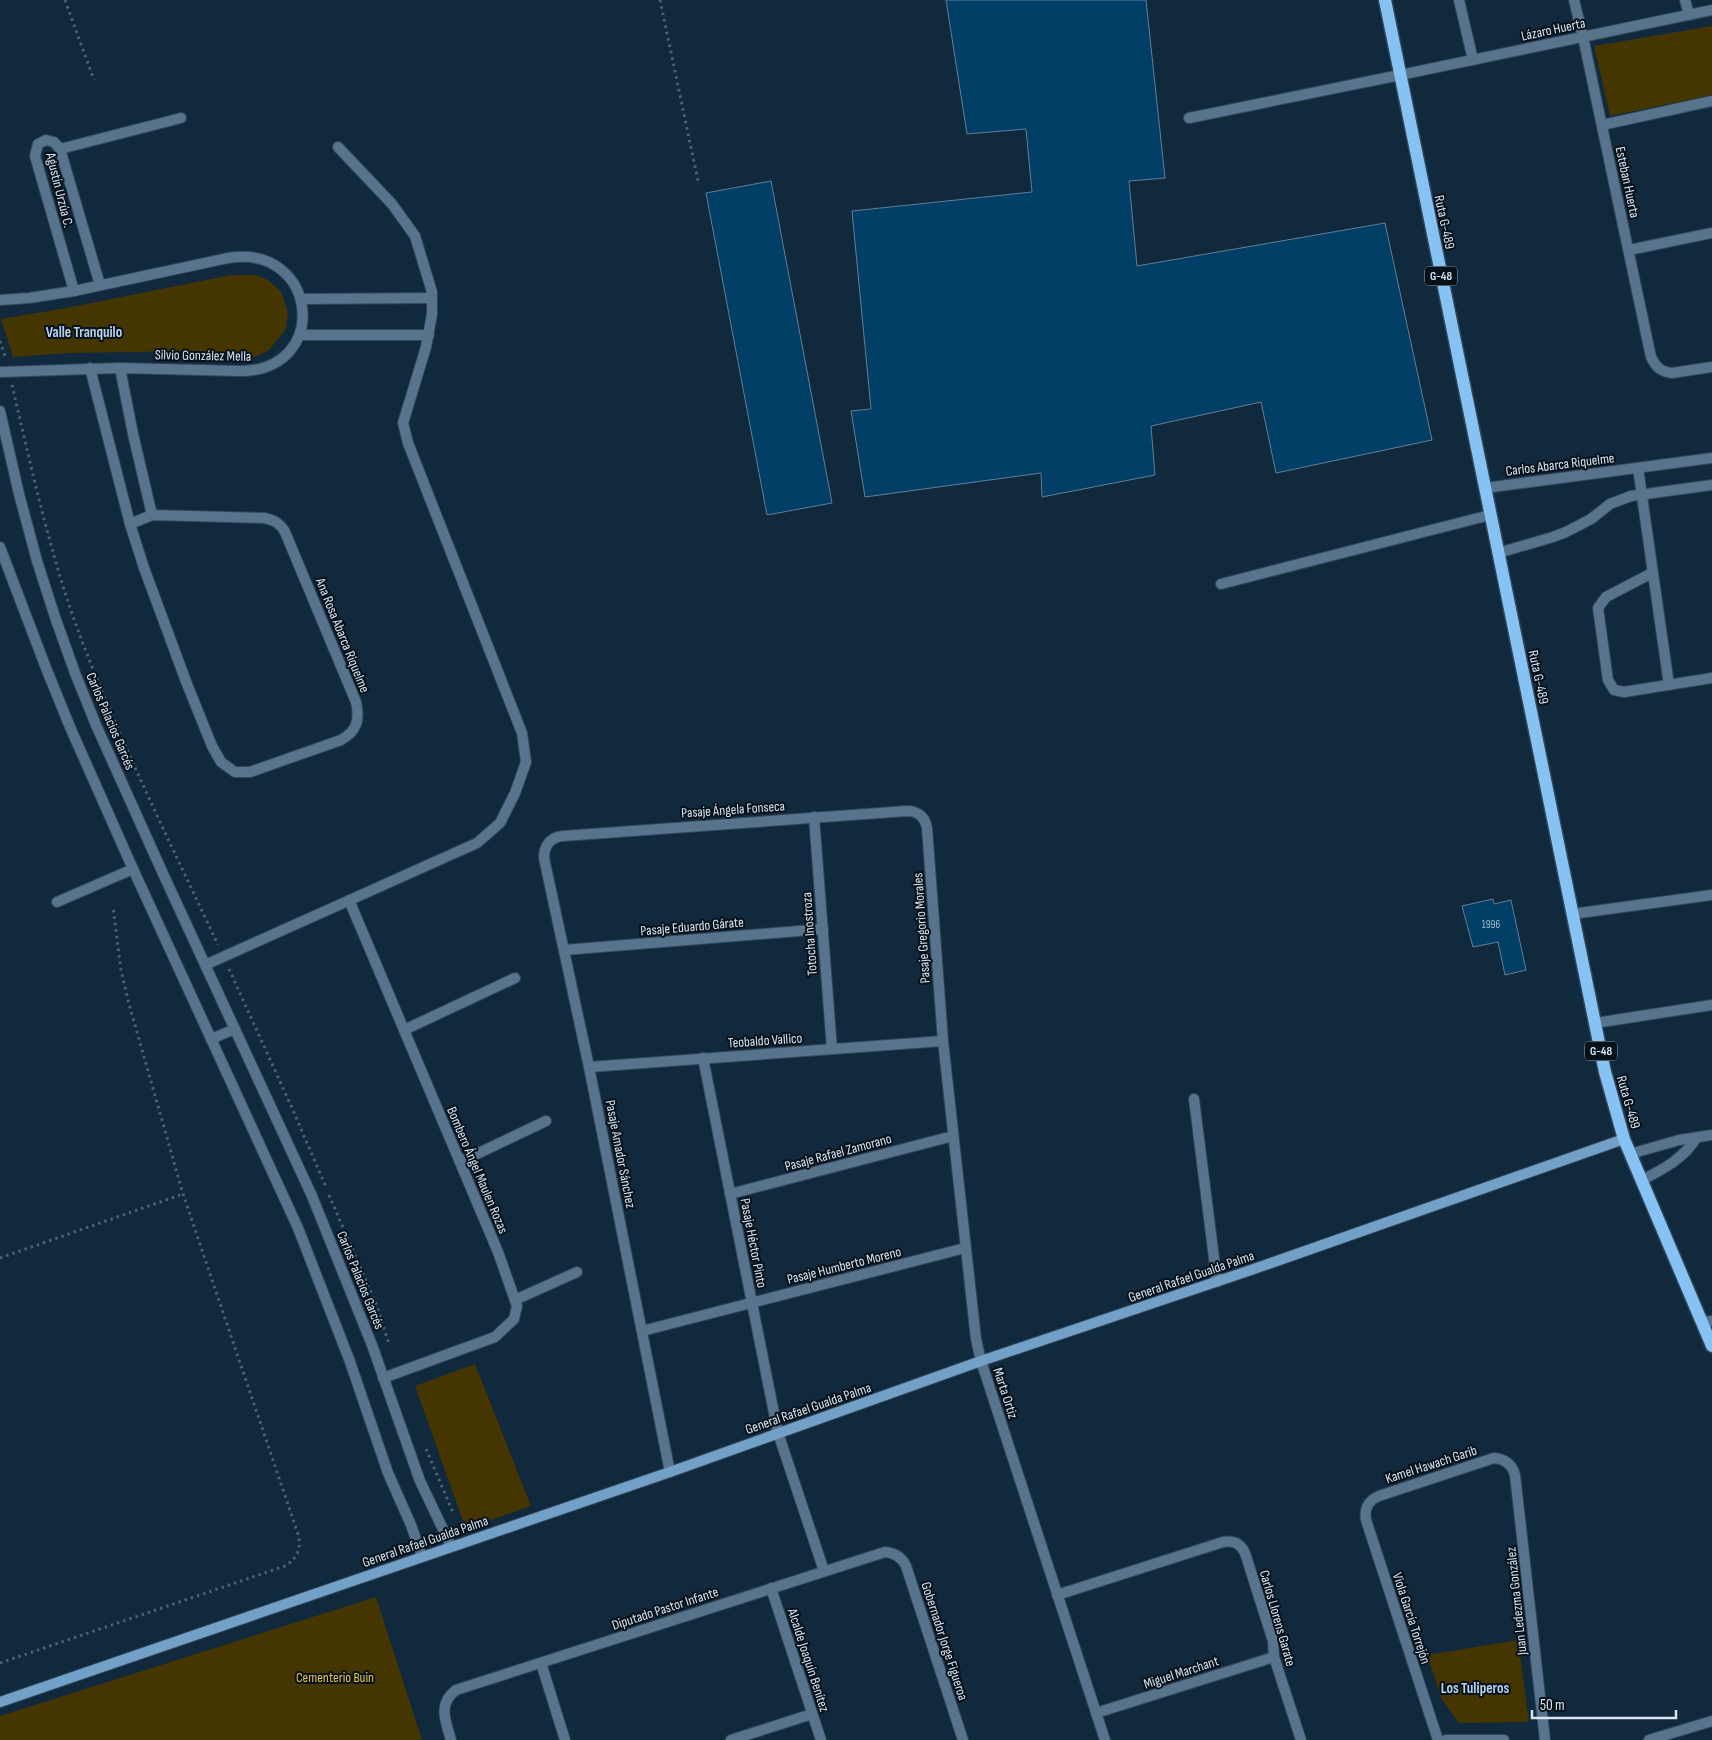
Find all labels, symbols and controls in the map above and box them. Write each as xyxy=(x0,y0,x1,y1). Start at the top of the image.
street label: Lázaro Huerta xyxy=(1519,14,1587,45)
street label: Esteban Huerta xyxy=(1612,145,1643,219)
street label: Agustín Urzúa C. xyxy=(42,150,77,229)
street label: Ruta G-489 xyxy=(1431,194,1458,251)
road number: G-48 xyxy=(1425,266,1457,286)
district label: Valle Tranquilo xyxy=(46,323,122,342)
street label: Silvio González Mella xyxy=(155,346,251,365)
street label: Carlos Abarca Riquelme xyxy=(1505,449,1615,480)
street label: Ana Rosa Abarca Riquelme xyxy=(311,574,373,695)
street label: Ruta G-489 xyxy=(1525,649,1552,706)
street label: Carlos Palacios Garcés xyxy=(82,670,139,773)
street label: Pasaje Ángela Fonseca xyxy=(681,797,785,822)
street label: Pasaje Gregorio Morales xyxy=(909,872,934,984)
street label: Totocha Inostroza xyxy=(798,892,821,976)
street label: Pasaje Eduardo Gárate xyxy=(640,914,744,939)
house number: 1996 xyxy=(1482,918,1500,931)
street label: Teobaldo Vallico xyxy=(727,1029,803,1052)
road number: G-48 xyxy=(1585,1042,1617,1060)
street label: Ruta G-489 xyxy=(1613,1074,1644,1131)
street label: Pasaje Amador Sánchez xyxy=(602,1098,639,1210)
street label: Bombero Ángel Maulen Rozas xyxy=(443,1104,512,1236)
street label: Pasaje Rafael Zamorano xyxy=(783,1130,894,1175)
street label: Pasaje Héctor Pinto xyxy=(736,1197,771,1290)
street label: Carlos Palacios Garcés xyxy=(333,1229,388,1332)
street label: Pasaje Humberto Moreno xyxy=(785,1243,903,1288)
street label: General Rafael Gualda Palma xyxy=(1126,1247,1256,1306)
street label: Marta Ortiz xyxy=(989,1365,1022,1421)
street label: General Rafael Gualda Palma xyxy=(743,1379,873,1438)
street label: Kamel Hawach Garib xyxy=(1383,1442,1479,1487)
street label: General Rafael Gualda Palma xyxy=(360,1512,490,1571)
street label: Juan Ledezma González xyxy=(1502,1546,1531,1657)
street label: Carlos Llorens Garate xyxy=(1256,1568,1299,1668)
street label: Viola García Torrejón xyxy=(1389,1570,1434,1666)
street label: Gobernador Jorge Figueroa xyxy=(917,1580,972,1702)
street label: Diputado Pastor Infante xyxy=(610,1583,721,1634)
street label: Alcalde Joaquín Benítez xyxy=(783,1605,833,1714)
street label: Miguel Marchant xyxy=(1142,1652,1221,1693)
park label: Cementerio Buin xyxy=(296,1669,374,1686)
district label: Los Tuliperos xyxy=(1441,1679,1510,1698)
scale bar xyxy=(1532,1688,1676,1720)
text: 50 m xyxy=(1540,1696,1565,1715)

